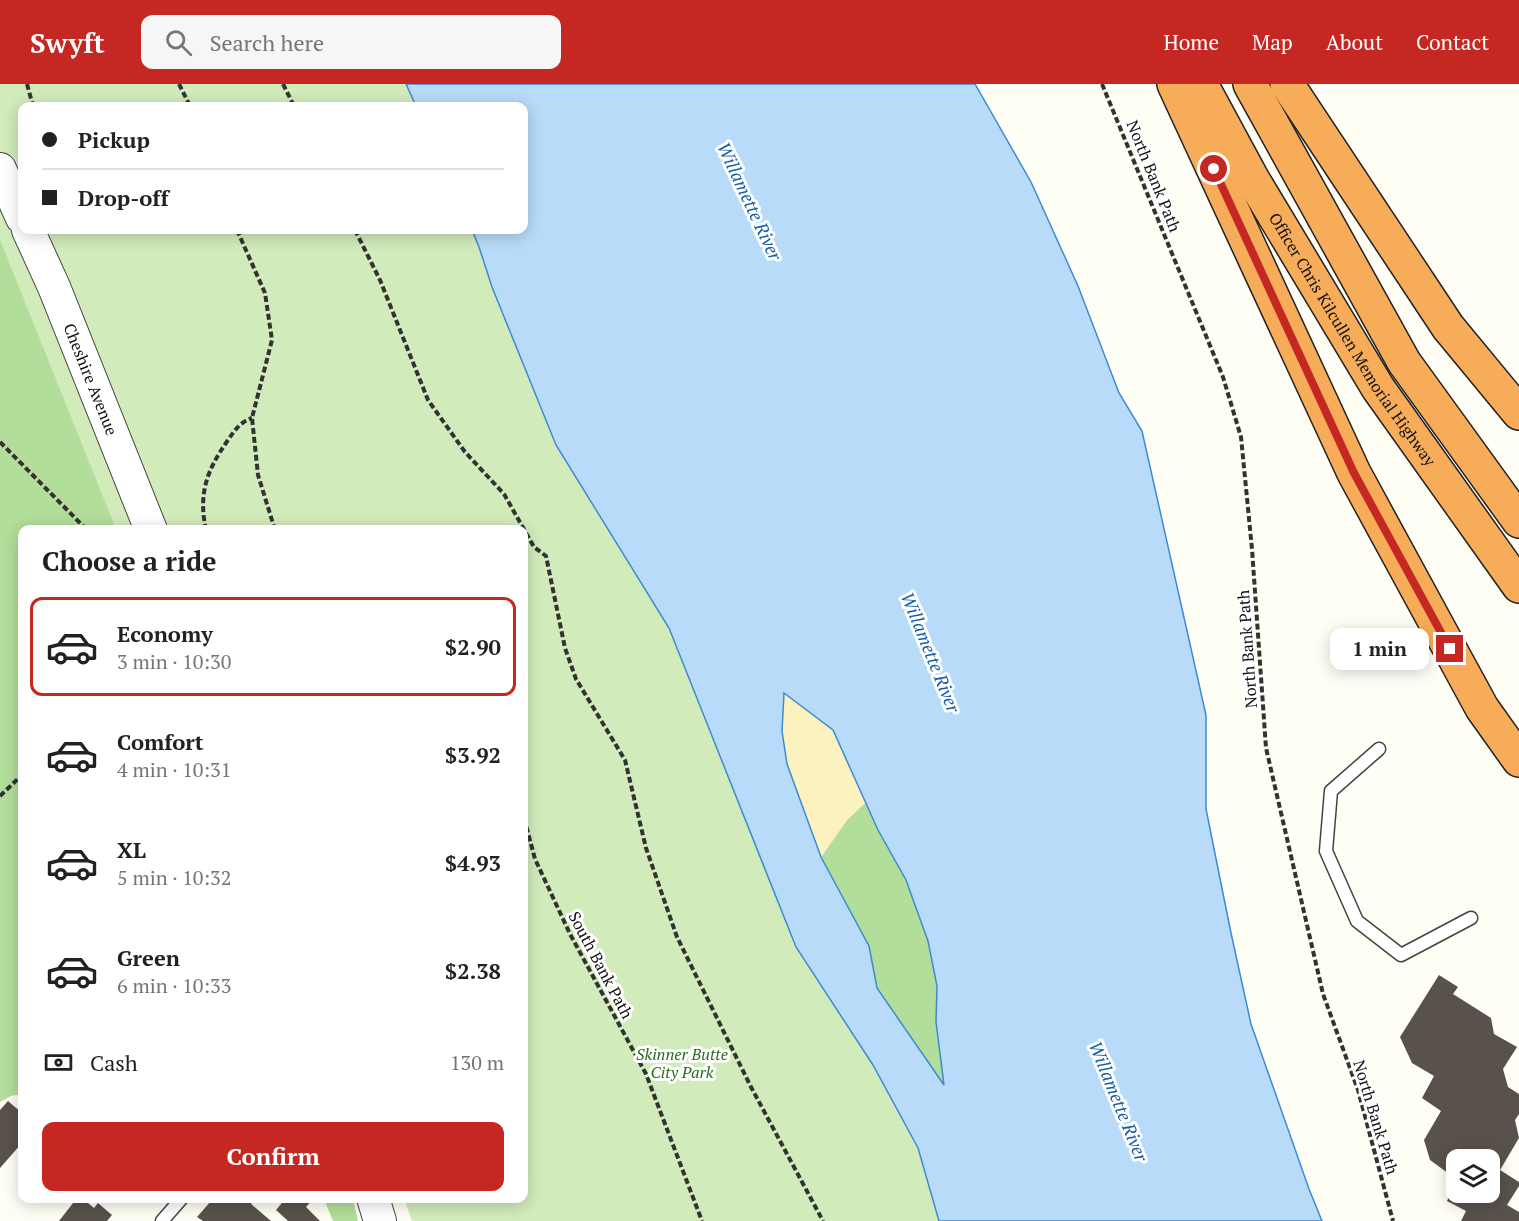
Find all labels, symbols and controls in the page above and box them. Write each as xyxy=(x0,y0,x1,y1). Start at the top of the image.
search box xyxy=(141,15,561,69)
text: Swyft xyxy=(30,24,105,61)
icon: search xyxy=(162,26,195,59)
text: Search here xyxy=(210,28,324,57)
text: Home xyxy=(1163,28,1219,56)
text: Map xyxy=(1252,28,1293,56)
text: About xyxy=(1326,28,1383,56)
text: Contact xyxy=(1416,28,1489,56)
street label: North Bank Path xyxy=(1122,117,1187,236)
text: Pickup xyxy=(78,125,150,154)
water label: Willamette River xyxy=(712,138,788,265)
route start xyxy=(1200,155,1227,182)
text: Drop-off xyxy=(78,183,169,212)
street label: Officer Chris Kilcullen Memorial Highway xyxy=(1264,208,1442,471)
street label: Cheshire Avenue xyxy=(59,320,123,439)
text: Choose a ride xyxy=(42,543,217,579)
water label: Willamette River xyxy=(896,588,966,717)
street label: North Bank Path xyxy=(1232,589,1262,709)
text: Economy xyxy=(117,619,213,648)
icon: car xyxy=(45,620,99,674)
callout: 1 min xyxy=(1330,628,1429,670)
text: $2.90 xyxy=(445,632,501,661)
text: 1 min xyxy=(1352,635,1407,662)
route end xyxy=(1436,635,1463,662)
text: 3 min · 10:30 xyxy=(117,648,231,675)
text: Comfort xyxy=(117,727,203,756)
icon: car xyxy=(45,728,99,782)
text: $3.92 xyxy=(445,740,501,769)
text: 4 min · 10:31 xyxy=(117,756,231,783)
text: XL xyxy=(117,835,146,864)
icon: car xyxy=(45,836,99,890)
text: $4.93 xyxy=(445,848,501,877)
text: 5 min · 10:32 xyxy=(117,864,231,891)
street label: South Bank Path xyxy=(564,908,639,1023)
text: Green xyxy=(117,943,180,972)
icon: car xyxy=(45,944,99,998)
text: $2.38 xyxy=(445,956,501,985)
text: 6 min · 10:33 xyxy=(117,972,231,999)
water label: Willamette River xyxy=(1084,1037,1154,1166)
park label: Skinner Butte City Park xyxy=(636,1043,728,1083)
icon: cash xyxy=(42,1046,75,1079)
text: Cash xyxy=(90,1048,138,1077)
text: 130 m xyxy=(450,1049,504,1076)
street label: North Bank Path xyxy=(1348,1057,1404,1177)
button: Confirm xyxy=(42,1122,504,1191)
map controls xyxy=(1446,1149,1500,1203)
button: layers xyxy=(1446,1149,1500,1203)

